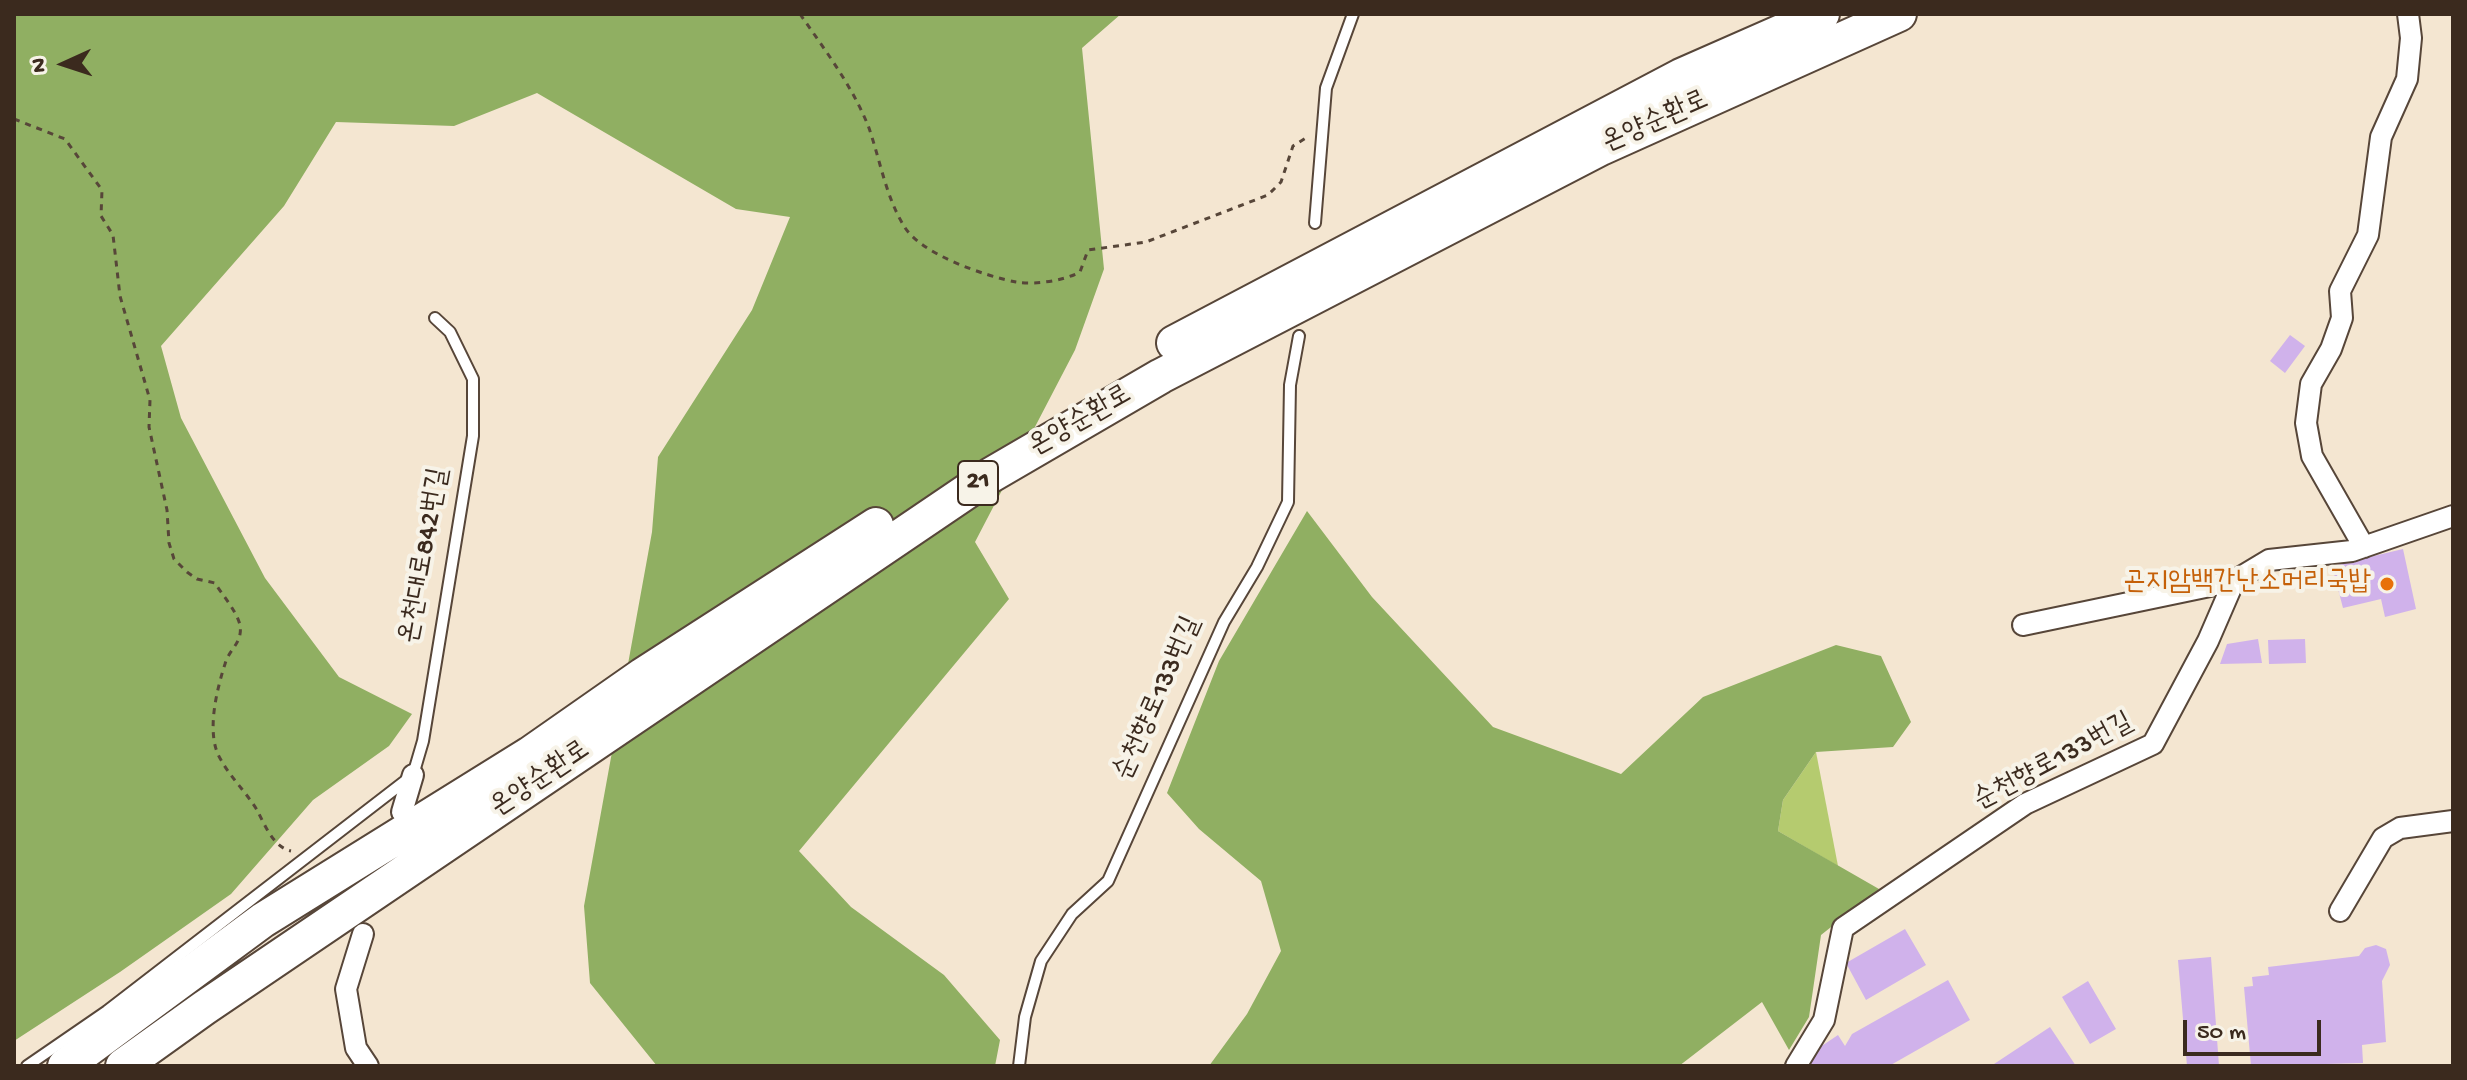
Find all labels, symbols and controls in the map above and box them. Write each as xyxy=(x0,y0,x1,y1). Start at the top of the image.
north arrow xyxy=(24,24,104,104)
text: N xyxy=(27,57,53,73)
street label: 온양순환로 xyxy=(1598,85,1714,161)
street label: 온양순환로 xyxy=(1024,379,1138,465)
road number: 21 xyxy=(958,461,998,505)
street label: 온천대로842번길 xyxy=(394,466,458,646)
place label: 곤지암백간난소머리국밥 xyxy=(2123,567,2371,601)
marker: 곤지암백간난소머리국밥 xyxy=(2378,575,2396,593)
street label: 순천향로133번길 xyxy=(1108,612,1210,786)
street label: 순천향로133번길 xyxy=(1969,707,2139,819)
street label: 온양순환로 xyxy=(485,735,597,825)
scale bar xyxy=(2187,1004,2325,1054)
text: 50 m xyxy=(2197,1019,2246,1048)

